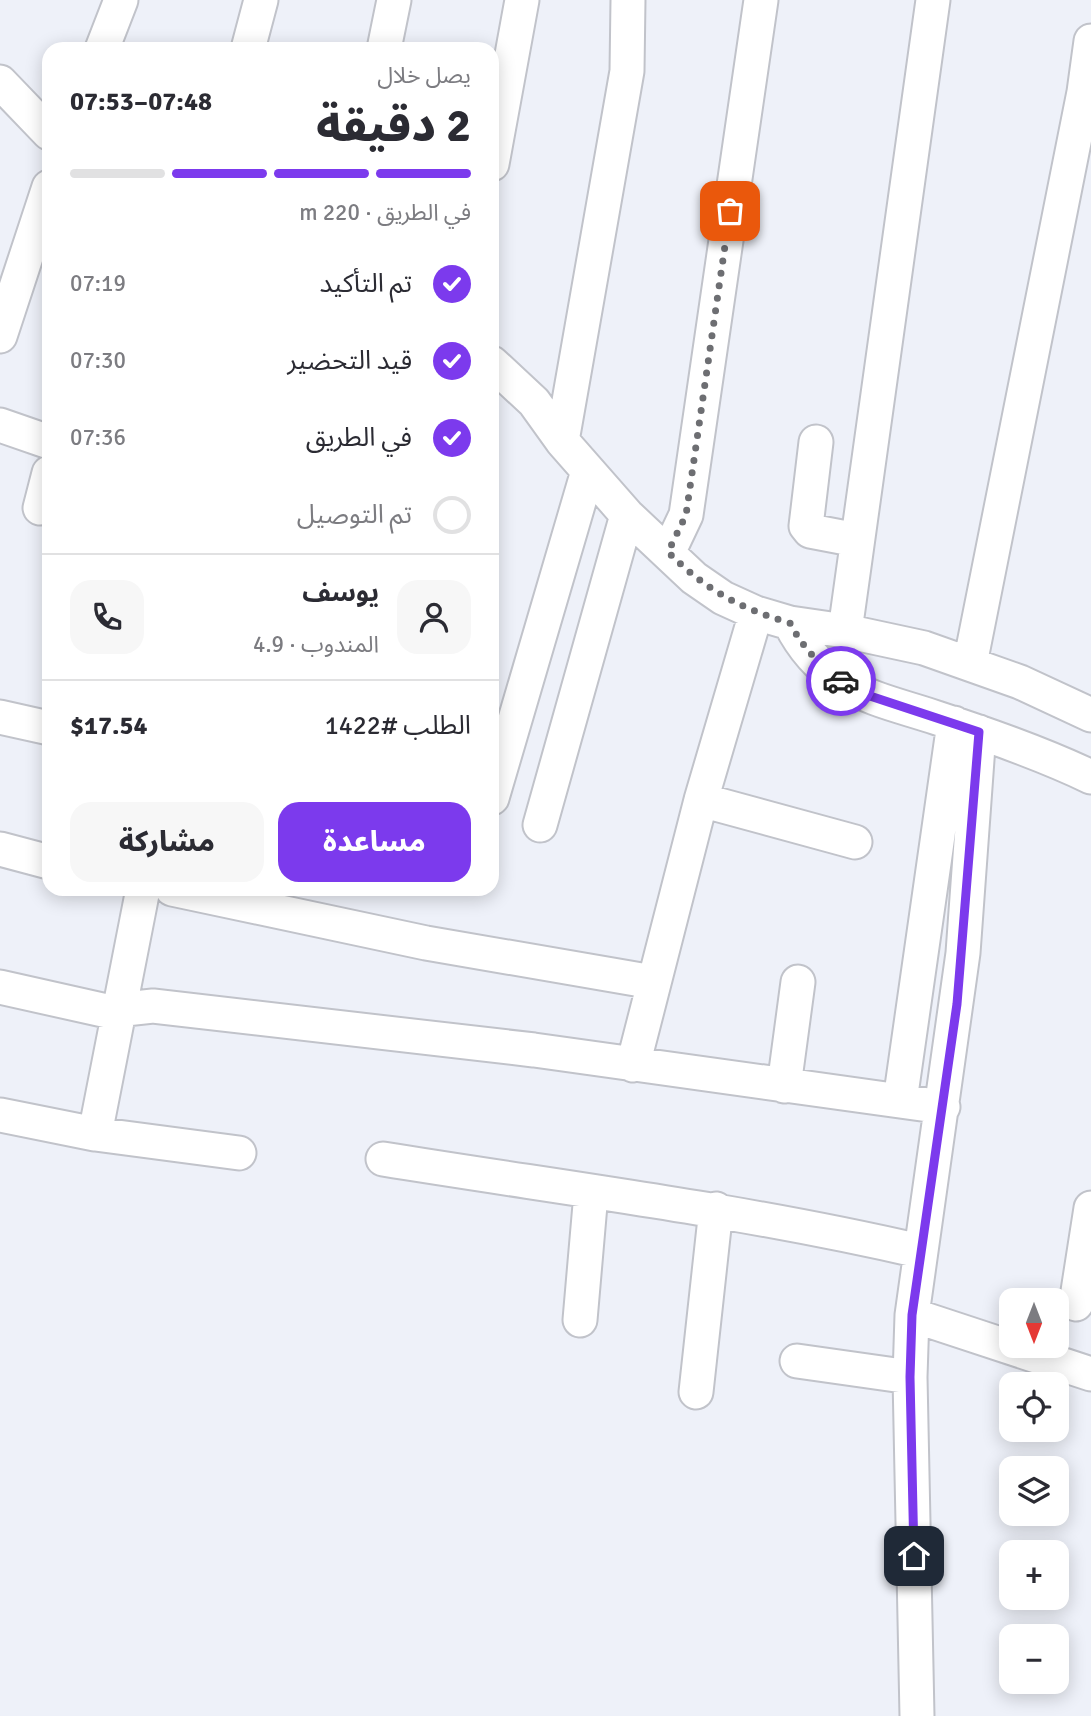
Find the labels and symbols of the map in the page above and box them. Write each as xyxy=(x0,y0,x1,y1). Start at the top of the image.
pin xyxy=(700,181,760,241)
courier xyxy=(806,646,876,716)
north arrow xyxy=(999,1288,1069,1358)
pin xyxy=(884,1526,944,1586)

